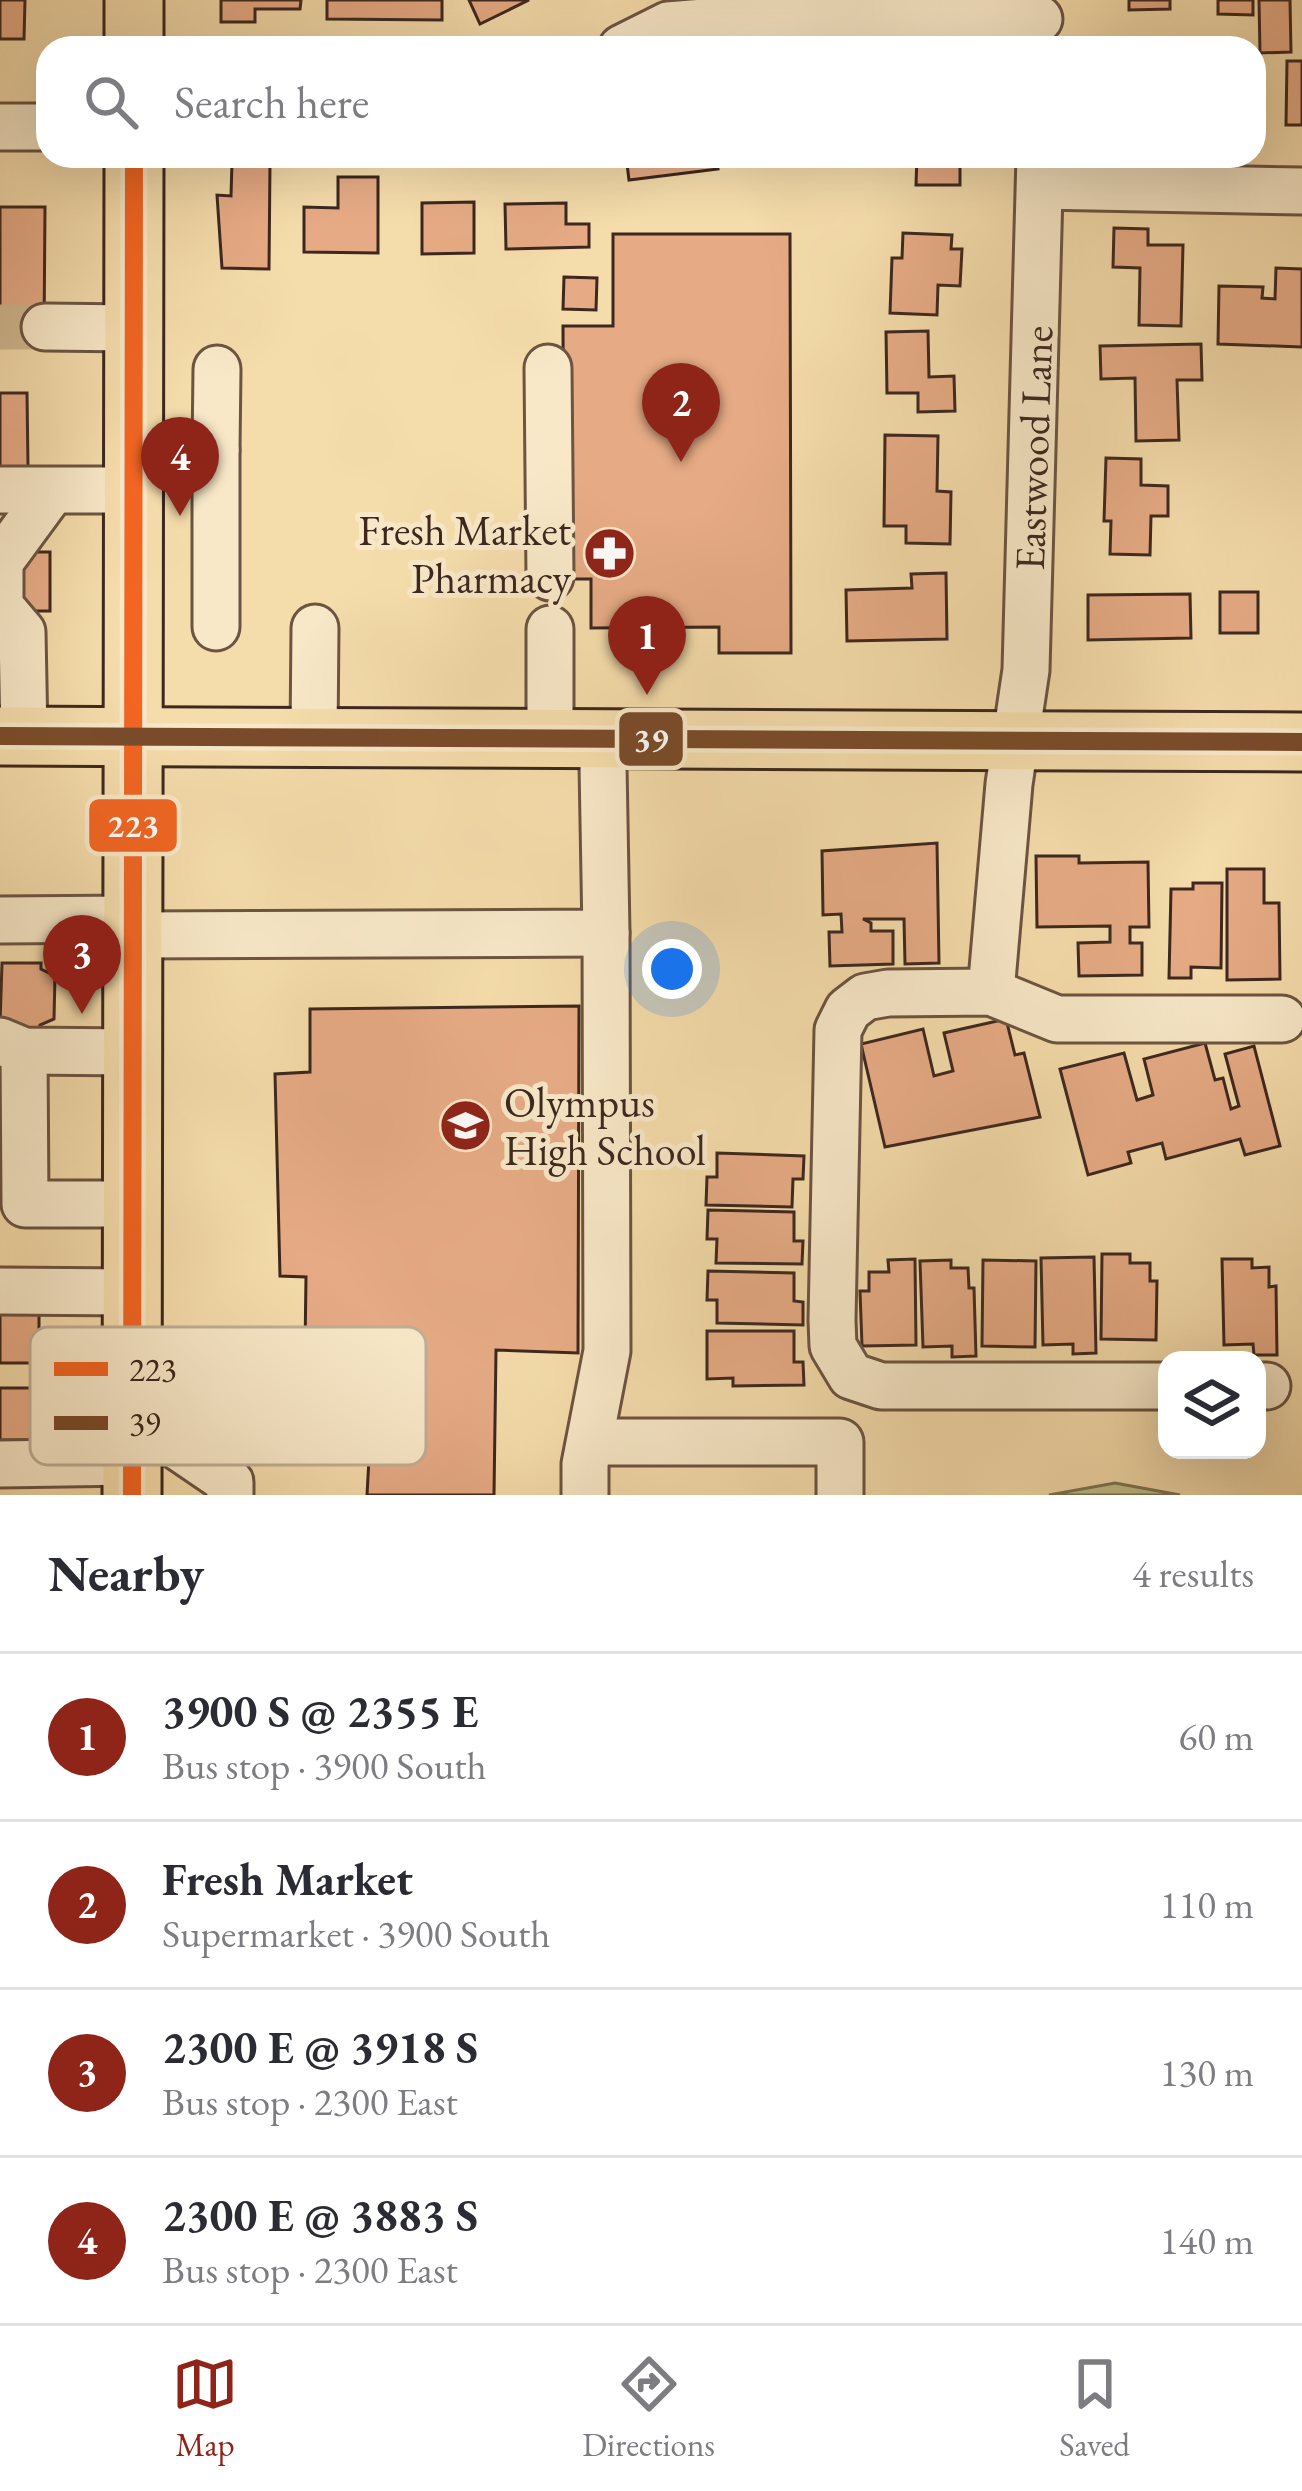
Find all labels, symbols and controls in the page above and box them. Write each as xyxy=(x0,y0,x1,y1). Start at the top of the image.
search box xyxy=(36,36,1266,168)
icon: search xyxy=(78,69,144,135)
text: Search here xyxy=(174,73,369,131)
street label: Eastwood Lane xyxy=(1002,325,1065,571)
pin: 2 xyxy=(642,363,720,462)
pin: 4 xyxy=(141,417,219,516)
place label: Fresh Market Pharmacy xyxy=(358,503,572,606)
pharmacy icon: Fresh Market Pharmacy xyxy=(582,526,638,582)
pin: 1 xyxy=(608,596,686,695)
line badge: 39 xyxy=(617,710,685,768)
text: 39 xyxy=(634,718,669,761)
line badge: 223 xyxy=(87,797,179,854)
text: 223 xyxy=(107,804,159,847)
pin: 3 xyxy=(43,915,121,1014)
your location xyxy=(642,939,702,999)
place label: Olympus High School xyxy=(504,1075,706,1178)
school or university icon: Olympus High School xyxy=(437,1098,493,1154)
legend xyxy=(30,1327,426,1465)
text: 223 xyxy=(129,1348,177,1391)
map controls xyxy=(1158,1351,1266,1459)
button: layers xyxy=(1158,1351,1266,1459)
text: 39 xyxy=(129,1402,161,1445)
text: Nearby xyxy=(48,1540,204,1606)
text: 4 results xyxy=(1132,1548,1254,1599)
text: 3900 S @ 2355 E xyxy=(162,1682,478,1740)
text: 1 xyxy=(77,1711,97,1762)
text: 60 m xyxy=(1178,1711,1254,1762)
text: Bus stop · 3900 South xyxy=(162,1740,487,1791)
text: Fresh Market xyxy=(162,1850,413,1908)
text: 2 xyxy=(77,1879,97,1930)
text: 110 m xyxy=(1160,1879,1254,1930)
text: Supermarket · 3900 South xyxy=(162,1908,550,1959)
text: 2300 E @ 3918 S xyxy=(162,2018,478,2076)
text: 3 xyxy=(77,2047,97,2098)
text: 130 m xyxy=(1160,2047,1254,2098)
text: Bus stop · 2300 East xyxy=(162,2076,458,2127)
text: 2300 E @ 3883 S xyxy=(162,2186,478,2244)
text: 4 xyxy=(77,2215,97,2266)
text: 140 m xyxy=(1160,2215,1254,2266)
text: Bus stop · 2300 East xyxy=(162,2244,458,2295)
tab: Map xyxy=(172,2351,238,2466)
tab: Directions xyxy=(582,2351,715,2466)
tab: Saved xyxy=(1059,2351,1130,2466)

